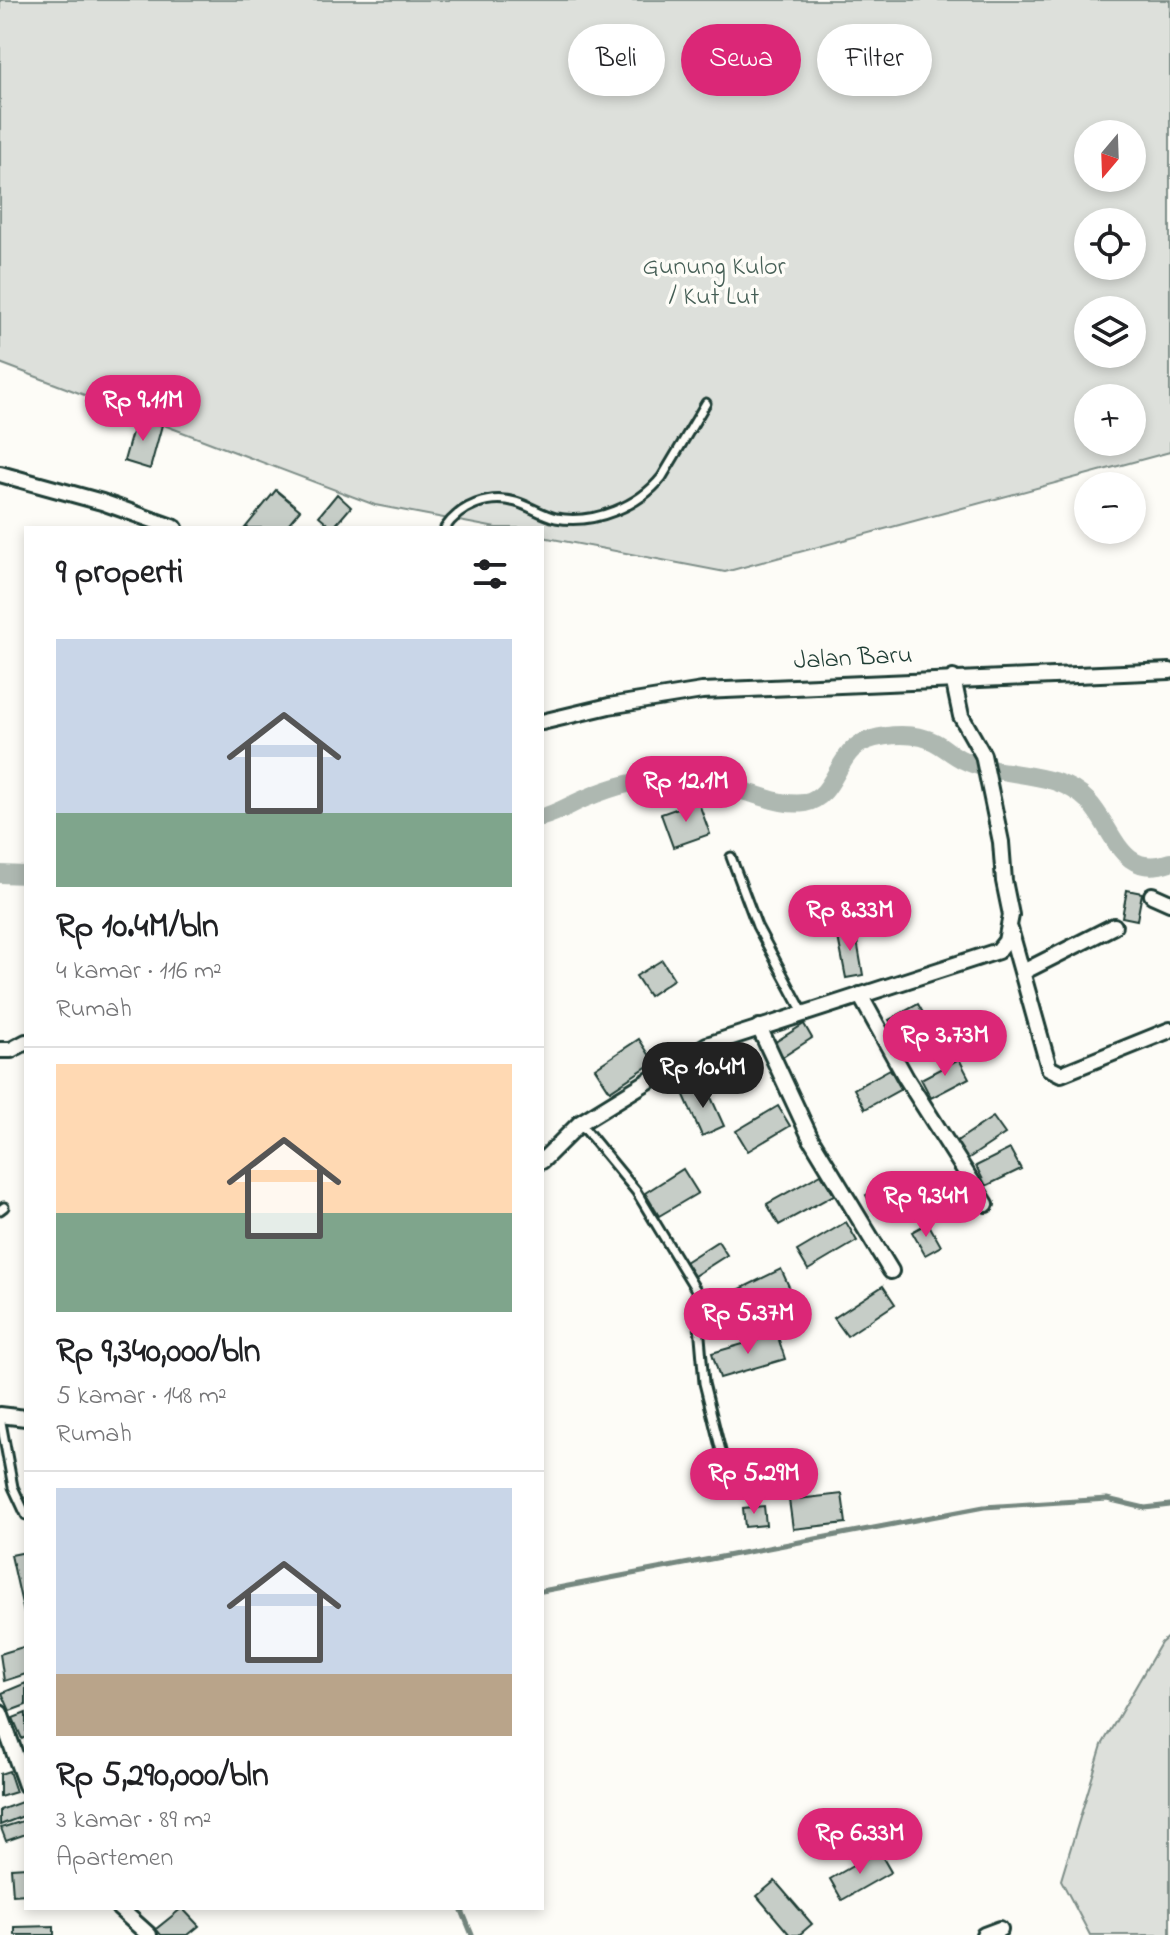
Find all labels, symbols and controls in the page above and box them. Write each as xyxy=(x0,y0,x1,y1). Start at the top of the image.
chip: Beli xyxy=(568,24,665,96)
chip: Sewa xyxy=(681,24,801,96)
chip: Filter xyxy=(817,24,932,96)
north arrow xyxy=(1074,120,1146,192)
map controls xyxy=(1074,120,1146,544)
button: locate xyxy=(1074,208,1146,280)
park label: Gunung Kulor / Kut Lut xyxy=(642,249,786,317)
button: layers xyxy=(1074,296,1146,368)
pin: Rp 9.11M xyxy=(60,375,226,443)
text: Rp 9.11M xyxy=(103,382,183,420)
button: + xyxy=(1074,384,1146,456)
button: − xyxy=(1074,472,1146,544)
text: 9 properti xyxy=(56,549,183,599)
icon: filters xyxy=(468,552,512,596)
street label: Jalan Baru xyxy=(793,637,913,681)
icon: home xyxy=(212,691,356,835)
pin: Rp 12.1M xyxy=(603,756,769,824)
text: Rp 12.1M xyxy=(643,763,729,801)
pin: Rp 8.33M xyxy=(767,885,933,953)
text: Rp 8.33M xyxy=(806,892,894,930)
text: Rp 10.4M/bln xyxy=(56,903,219,953)
text: 4 kamar · 116 m² xyxy=(56,953,222,991)
text: Rumah xyxy=(56,991,132,1029)
pin: Rp 3.73M xyxy=(862,1010,1028,1078)
text: Rp 3.73M xyxy=(901,1017,989,1055)
pin: Rp 10.4M xyxy=(620,1042,786,1110)
text: Rp 10.4M xyxy=(660,1049,746,1087)
icon: home xyxy=(212,1116,356,1260)
pin: Rp 9.34M xyxy=(843,1171,1009,1239)
text: Rp 9.34M xyxy=(883,1178,969,1216)
pin: Rp 5.37M xyxy=(665,1288,831,1356)
text: Rp 5.37M xyxy=(702,1295,794,1333)
text: Rp 9,340,000/bln xyxy=(56,1328,260,1378)
text: 5 kamar · 148 m² xyxy=(56,1378,227,1416)
text: Rumah xyxy=(56,1416,132,1454)
pin: Rp 5.29M xyxy=(671,1448,837,1516)
text: Rp 5.29M xyxy=(708,1455,800,1493)
icon: home xyxy=(212,1540,356,1684)
text: Rp 5,290,000/bln xyxy=(56,1752,269,1802)
text: 3 kamar · 89 m² xyxy=(56,1802,211,1840)
pin: Rp 6.33M xyxy=(777,1808,943,1876)
text: Rp 6.33M xyxy=(815,1815,905,1853)
text: Apartemen xyxy=(56,1840,173,1878)

